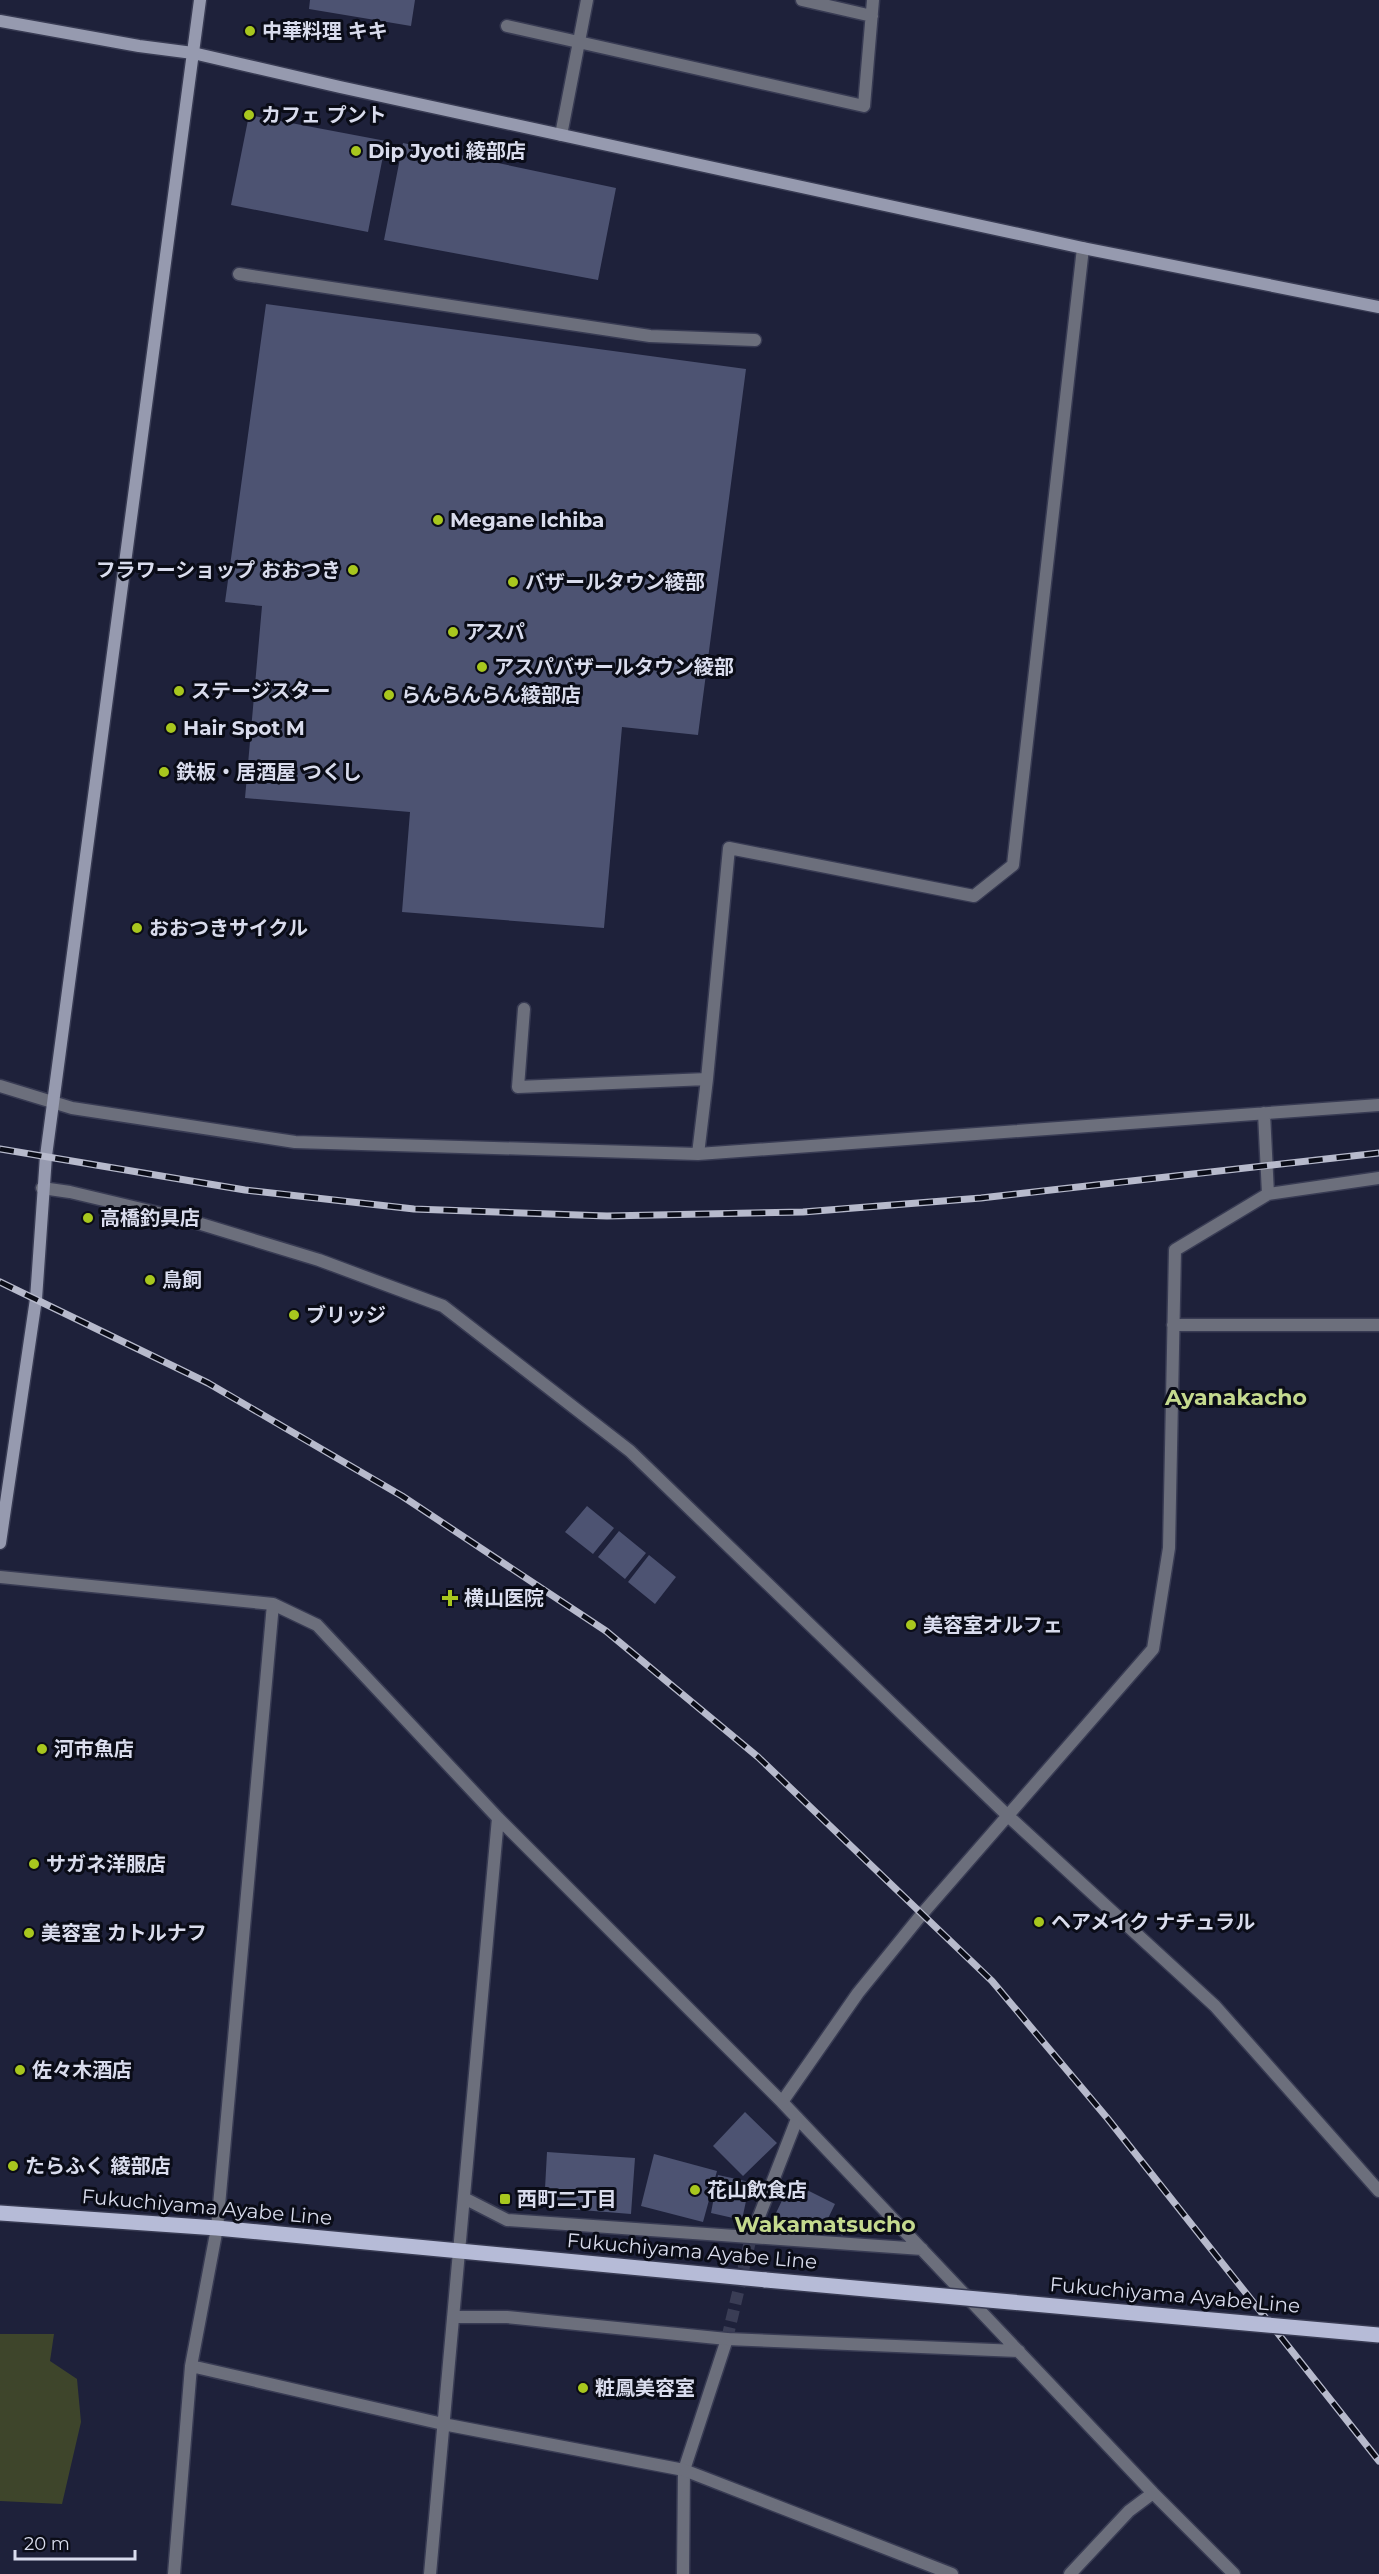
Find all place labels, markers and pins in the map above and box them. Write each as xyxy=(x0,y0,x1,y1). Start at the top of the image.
place label: 中華料理 キキ xyxy=(262,19,388,43)
marker: 中華料理 キキ xyxy=(243,24,257,38)
place label: カフェ プント xyxy=(261,103,387,127)
marker: カフェ プント xyxy=(242,108,256,122)
place label: Dip Jyoti 綾部店 xyxy=(368,139,526,163)
marker: Dip Jyoti 綾部店 xyxy=(349,144,363,158)
place label: Megane Ichiba xyxy=(450,508,604,532)
marker: Megane Ichiba xyxy=(431,513,445,527)
place label: フラワーショップ おおつき xyxy=(96,558,341,582)
marker: フラワーショップ おおつき xyxy=(346,563,360,577)
place label: バザールタウン綾部 xyxy=(525,570,705,594)
marker: バザールタウン綾部 xyxy=(506,575,520,589)
place label: アスパ xyxy=(465,620,525,644)
marker: アスパ xyxy=(446,625,460,639)
place label: アスパバザールタウン綾部 xyxy=(494,655,734,679)
marker: アスパバザールタウン綾部 xyxy=(475,660,489,674)
place label: ステージスター xyxy=(191,679,331,703)
place label: らんらんらん綾部店 xyxy=(401,683,581,707)
marker: ステージスター xyxy=(172,684,186,698)
marker: らんらんらん綾部店 xyxy=(382,688,396,702)
place label: Hair Spot M xyxy=(183,716,305,740)
marker: Hair Spot M xyxy=(164,721,178,735)
place label: 鉄板・居酒屋 つくし xyxy=(176,760,362,784)
marker: 鉄板・居酒屋 つくし xyxy=(157,765,171,779)
place label: おおつきサイクル xyxy=(149,916,308,940)
marker: おおつきサイクル xyxy=(130,921,144,935)
place label: 高橋釣具店 xyxy=(100,1206,200,1230)
marker: 高橋釣具店 xyxy=(81,1211,95,1225)
place label: 鳥飼 xyxy=(162,1268,202,1292)
marker: 鳥飼 xyxy=(143,1273,157,1287)
place label: ブリッジ xyxy=(306,1303,386,1327)
marker: ブリッジ xyxy=(287,1308,301,1322)
place label: 横山医院 xyxy=(464,1586,544,1610)
marker: 横山医院 xyxy=(441,1589,459,1607)
place label: 美容室オルフェ xyxy=(923,1613,1063,1637)
marker: 美容室オルフェ xyxy=(904,1618,918,1632)
place label: 河市魚店 xyxy=(54,1737,134,1761)
marker: 河市魚店 xyxy=(35,1742,49,1756)
place label: サガネ洋服店 xyxy=(46,1852,166,1876)
marker: サガネ洋服店 xyxy=(27,1857,41,1871)
place label: ヘアメイク ナチュラル xyxy=(1051,1910,1255,1934)
marker: ヘアメイク ナチュラル xyxy=(1032,1915,1046,1929)
place label: 美容室 カトルナフ xyxy=(41,1921,207,1945)
marker: 美容室 カトルナフ xyxy=(22,1926,36,1940)
place label: 佐々木酒店 xyxy=(32,2058,132,2082)
marker: 佐々木酒店 xyxy=(13,2063,27,2077)
place label: たらふく 綾部店 xyxy=(25,2154,171,2178)
marker: たらふく 綾部店 xyxy=(6,2159,20,2173)
place label: 花山飲食店 xyxy=(707,2178,807,2202)
marker: 花山飲食店 xyxy=(688,2183,702,2197)
place label: 西町二丁目 xyxy=(517,2187,617,2211)
marker: 西町二丁目 xyxy=(498,2192,512,2206)
place label: 粧鳳美容室 xyxy=(595,2376,695,2400)
marker: 粧鳳美容室 xyxy=(576,2381,590,2395)

